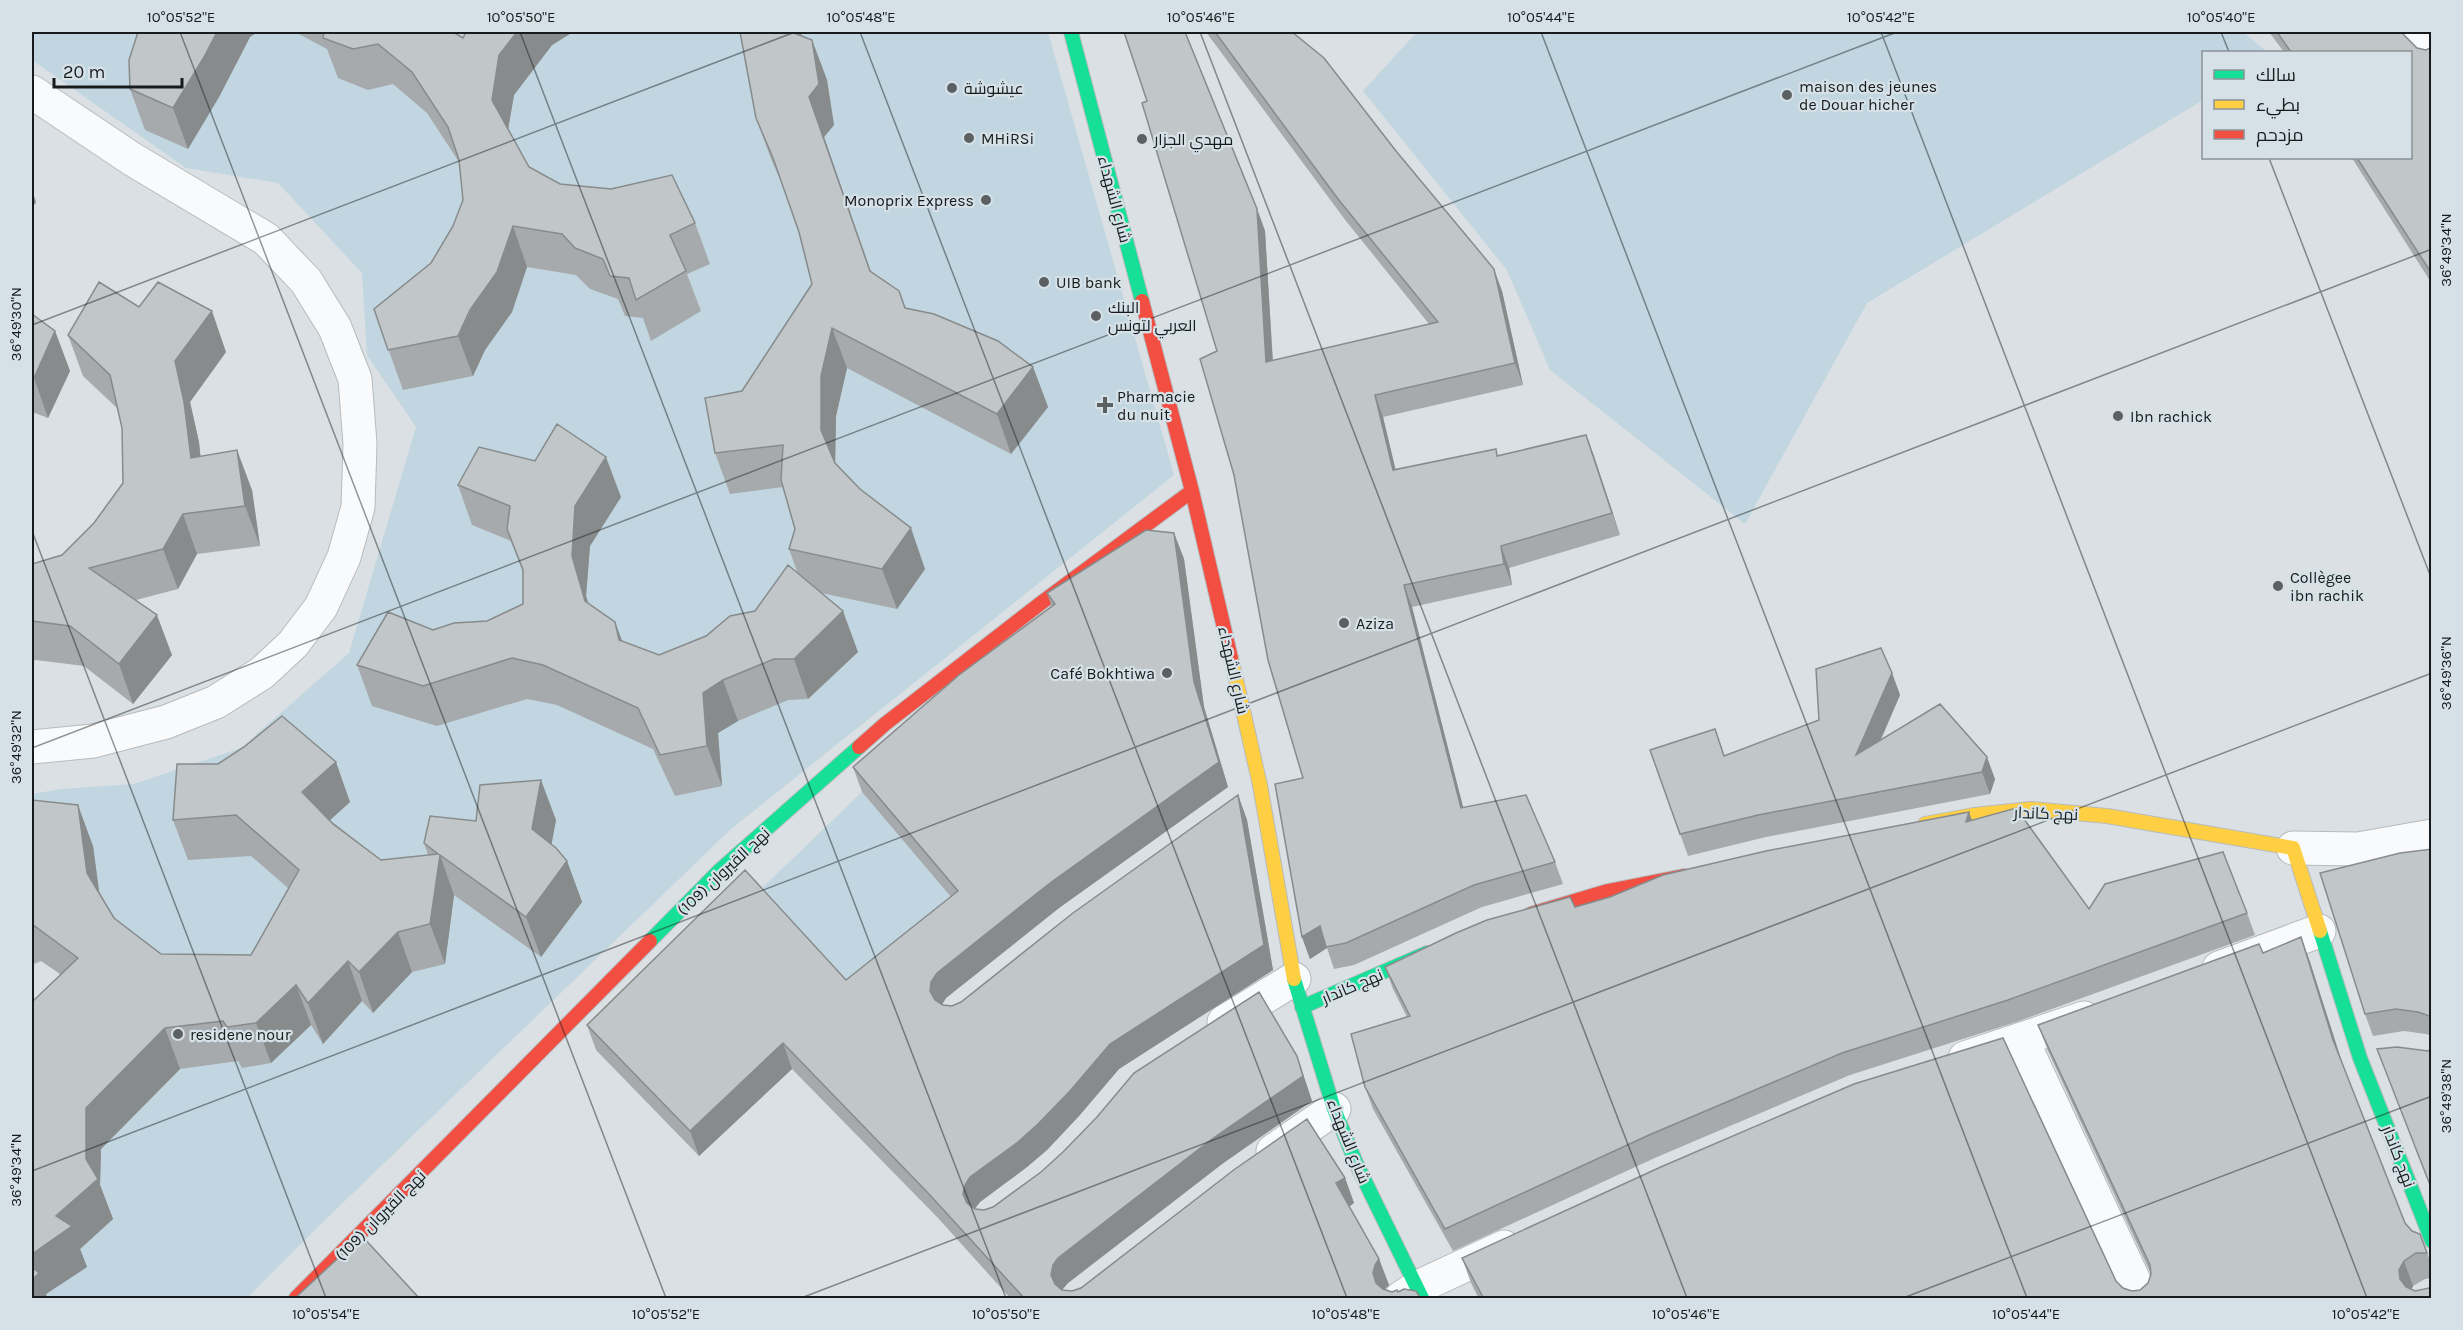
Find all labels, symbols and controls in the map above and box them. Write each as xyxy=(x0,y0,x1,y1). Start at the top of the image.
text: 10°05'52"E xyxy=(147,8,215,26)
text: 10°05'50"E xyxy=(487,8,555,26)
text: 10°05'48"E xyxy=(827,8,895,26)
text: 10°05'46"E xyxy=(1167,8,1235,26)
text: 10°05'44"E xyxy=(1507,8,1575,26)
text: 10°05'42"E xyxy=(1847,8,1915,26)
text: 10°05'40"E xyxy=(2187,8,2255,26)
scale bar xyxy=(54,51,182,89)
legend xyxy=(2202,51,2412,159)
text: 20 m xyxy=(63,61,105,83)
text: سالك xyxy=(2256,64,2296,86)
place label: maison des jeunes de Douar hicher xyxy=(1799,77,1937,114)
place label: عيشوشة xyxy=(964,79,1024,98)
marker: عيشوشة xyxy=(945,81,959,95)
marker: maison des jeunes de Douar hicher xyxy=(1780,88,1794,102)
text: بطيء xyxy=(2256,94,2300,119)
text: مزدحم xyxy=(2256,124,2304,147)
place label: MHiRSi xyxy=(981,129,1034,148)
place label: مهدي الجزار xyxy=(1153,130,1233,153)
marker: MHiRSi xyxy=(962,131,976,145)
marker: مهدي الجزار xyxy=(1135,132,1149,146)
street label: شارع الشهداء xyxy=(1092,153,1135,245)
place label: Monoprix Express xyxy=(844,191,974,210)
marker: Monoprix Express xyxy=(979,193,993,207)
text: 36°49'34"N xyxy=(2437,213,2455,287)
place label: UIB bank xyxy=(1056,273,1122,292)
marker: UIB bank xyxy=(1037,275,1051,289)
text: 36°49'30"N xyxy=(7,287,25,361)
place label: البنك العربي لتونس xyxy=(1108,298,1196,339)
marker: البنك العربي لتونس xyxy=(1089,309,1103,323)
place label: Pharmacie du nuit xyxy=(1117,387,1195,424)
marker: Pharmacie du nuit xyxy=(1098,398,1112,412)
place label: Ibn rachick xyxy=(2130,407,2212,426)
marker: Ibn rachick xyxy=(2111,409,2125,423)
place label: Collègee ibn rachik xyxy=(2290,568,2364,605)
marker: Collègee ibn rachik xyxy=(2271,579,2285,593)
place label: Aziza xyxy=(1356,614,1394,633)
marker: Aziza xyxy=(1337,616,1351,630)
street label: شارع الشهداء xyxy=(1212,624,1253,716)
text: 36°49'36"N xyxy=(2437,636,2455,710)
place label: Café Bokhtiwa xyxy=(1050,664,1155,683)
marker: Café Bokhtiwa xyxy=(1160,666,1174,680)
text: 36°49'32"N xyxy=(7,710,25,784)
street label: نهج كاندار xyxy=(2012,803,2079,826)
street label: نهج القيروان (109) xyxy=(673,823,775,921)
street label: نهج كاندار xyxy=(1318,965,1386,1010)
place label: residene nour xyxy=(190,1025,291,1044)
marker: residene nour xyxy=(171,1027,185,1041)
text: 36°49'38"N xyxy=(2437,1059,2455,1133)
street label: شارع الشهداء xyxy=(1321,1096,1374,1187)
street label: نهج كاندار xyxy=(2376,1122,2419,1191)
text: 36°49'34"N xyxy=(7,1133,25,1207)
street label: نهج القيروان (109) xyxy=(331,1166,431,1266)
text: 10°05'54"E xyxy=(292,1305,360,1323)
text: 10°05'52"E xyxy=(632,1305,700,1323)
text: 10°05'50"E xyxy=(972,1305,1040,1323)
text: 10°05'48"E xyxy=(1312,1305,1380,1323)
text: 10°05'46"E xyxy=(1652,1305,1720,1323)
text: 10°05'44"E xyxy=(1992,1305,2060,1323)
text: 10°05'42"E xyxy=(2332,1305,2400,1323)

